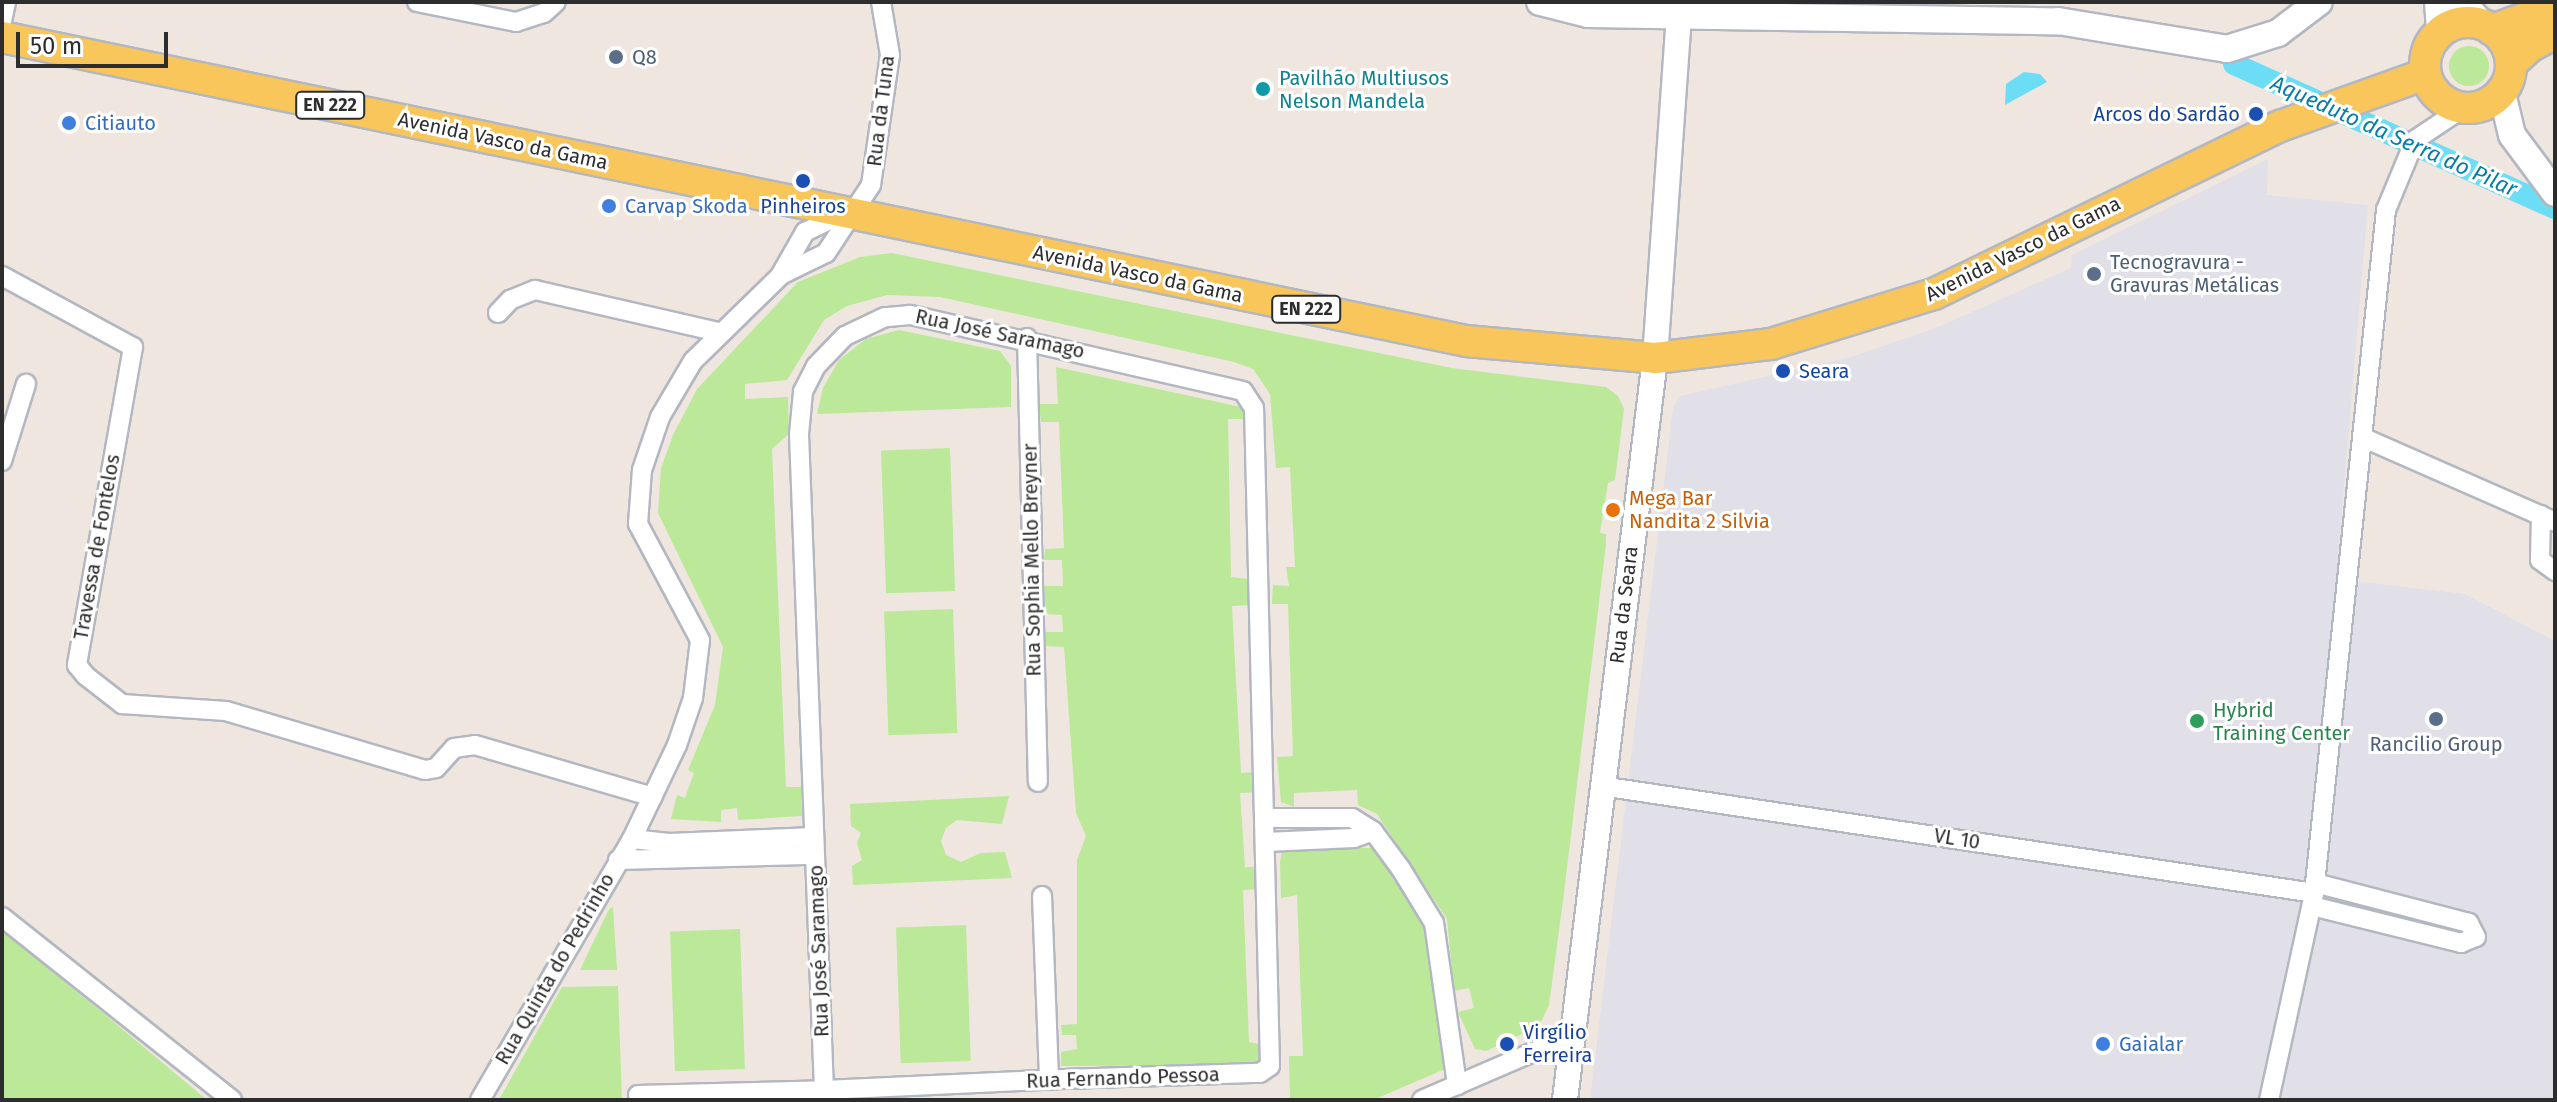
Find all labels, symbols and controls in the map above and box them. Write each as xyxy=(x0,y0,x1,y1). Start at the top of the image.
scale bar xyxy=(20,16,172,66)
text: 50 m xyxy=(30,32,82,60)
place label: Q8 xyxy=(632,45,657,69)
marker: Q8 xyxy=(607,48,625,66)
street label: Rua da Tuna xyxy=(862,54,900,168)
place label: Pavilhão Multiusos Nelson Mandela xyxy=(1279,66,1449,113)
water label: Aqueduto da Serra do Pilar xyxy=(2267,70,2521,202)
marker: Pavilhão Multiusos Nelson Mandela xyxy=(1254,80,1272,98)
road number: EN 222 xyxy=(294,91,366,119)
place label: Arcos do Sardão xyxy=(2094,102,2240,126)
marker: Arcos do Sardão xyxy=(2247,105,2265,123)
street label: Avenida Vasco da Gama xyxy=(396,107,610,175)
place label: Citiauto xyxy=(85,111,156,135)
marker: Citiauto xyxy=(60,114,78,132)
marker: Pinheiros xyxy=(794,172,812,190)
street label: Avenida Vasco da Gama xyxy=(1922,191,2124,307)
place label: Carvap Skoda xyxy=(625,194,748,218)
place label: Pinheiros xyxy=(760,194,846,218)
marker: Carvap Skoda xyxy=(600,197,618,215)
street label: Avenida Vasco da Gama xyxy=(1031,240,1245,308)
place label: Tecnogravura - Gravuras Metálicas xyxy=(2110,250,2279,297)
marker: Tecnogravura - Gravuras Metálicas xyxy=(2085,265,2103,283)
road number: EN 222 xyxy=(1270,295,1342,323)
street label: Rua José Saramago xyxy=(913,304,1087,364)
place label: Seara xyxy=(1799,359,1849,383)
marker: Seara xyxy=(1774,362,1792,380)
street label: Rua Sophia Mello Breyner xyxy=(1018,443,1046,677)
street label: Travessa de Fontelos xyxy=(69,452,125,642)
place label: Mega Bar Nandita 2 Silvia xyxy=(1629,486,1770,533)
marker: Mega Bar Nandita 2 Silvia xyxy=(1604,501,1622,519)
street label: Rua da Seara xyxy=(1605,545,1643,665)
place label: Hybrid Training Center xyxy=(2213,698,2350,745)
marker: Rancilio Group xyxy=(2427,710,2445,728)
marker: Hybrid Training Center xyxy=(2188,712,2206,730)
place label: Rancilio Group xyxy=(2369,732,2503,756)
street label: VL 10 xyxy=(1932,824,1982,854)
street label: Rua José Saramago xyxy=(804,864,834,1038)
street label: Rua Quinta do Pedrinho xyxy=(490,869,620,1069)
place label: Virgílio Ferreira xyxy=(1523,1020,1592,1067)
place label: Gaialar xyxy=(2119,1032,2183,1056)
marker: Virgílio Ferreira xyxy=(1498,1035,1516,1053)
marker: Gaialar xyxy=(2094,1035,2112,1053)
street label: Rua Fernando Pessoa xyxy=(1026,1063,1220,1093)

